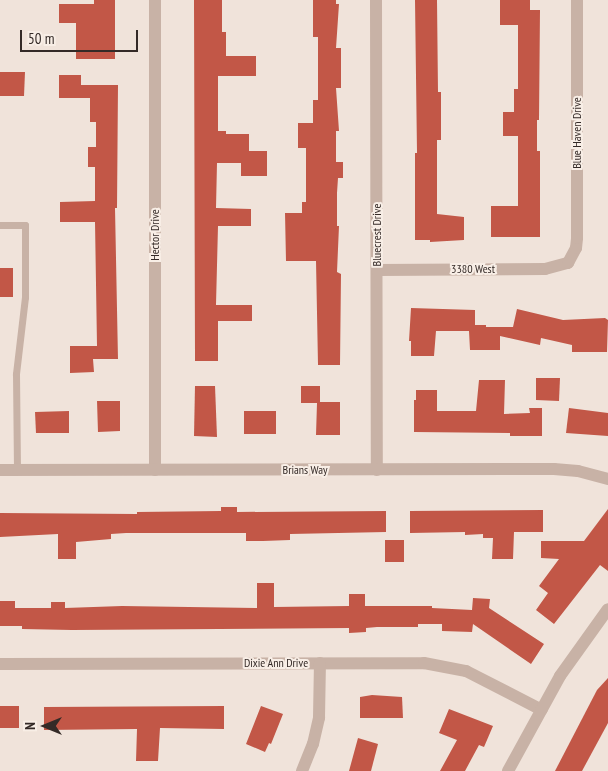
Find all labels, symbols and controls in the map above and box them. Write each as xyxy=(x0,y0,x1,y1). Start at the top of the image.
scale bar xyxy=(22,20,140,52)
text: 50 m xyxy=(28,29,54,48)
street label: Blue Haven Drive xyxy=(570,97,584,169)
street label: Bluecrest Drive xyxy=(370,204,384,266)
street label: Hector Drive xyxy=(148,209,162,261)
street label: 3380 West xyxy=(451,262,495,276)
street label: Brians Way xyxy=(282,463,328,477)
street label: Dixie Ann Drive xyxy=(244,656,308,670)
north arrow xyxy=(20,701,70,751)
text: N xyxy=(21,722,39,730)

